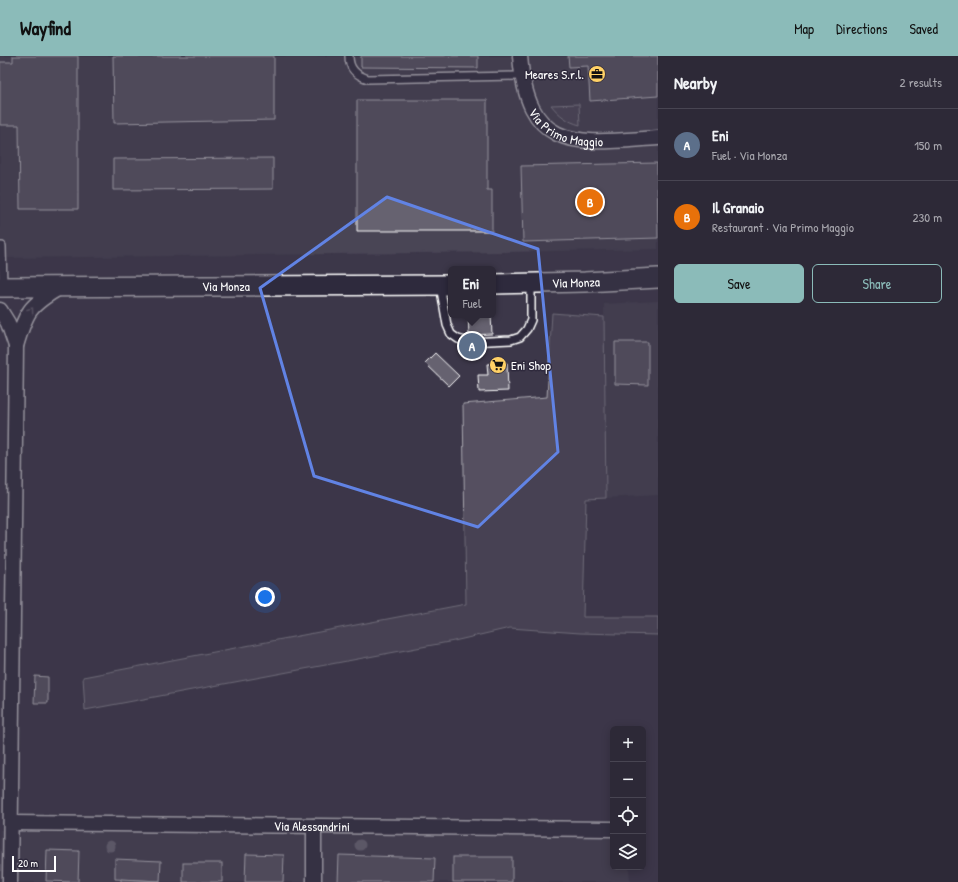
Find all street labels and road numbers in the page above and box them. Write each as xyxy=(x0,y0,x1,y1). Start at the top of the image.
street label: Via Primo Maggio xyxy=(525,105,603,150)
street label: Via Monza xyxy=(552,272,600,292)
street label: Via Monza xyxy=(202,277,250,295)
street label: Via Alessandrini xyxy=(274,817,350,835)

